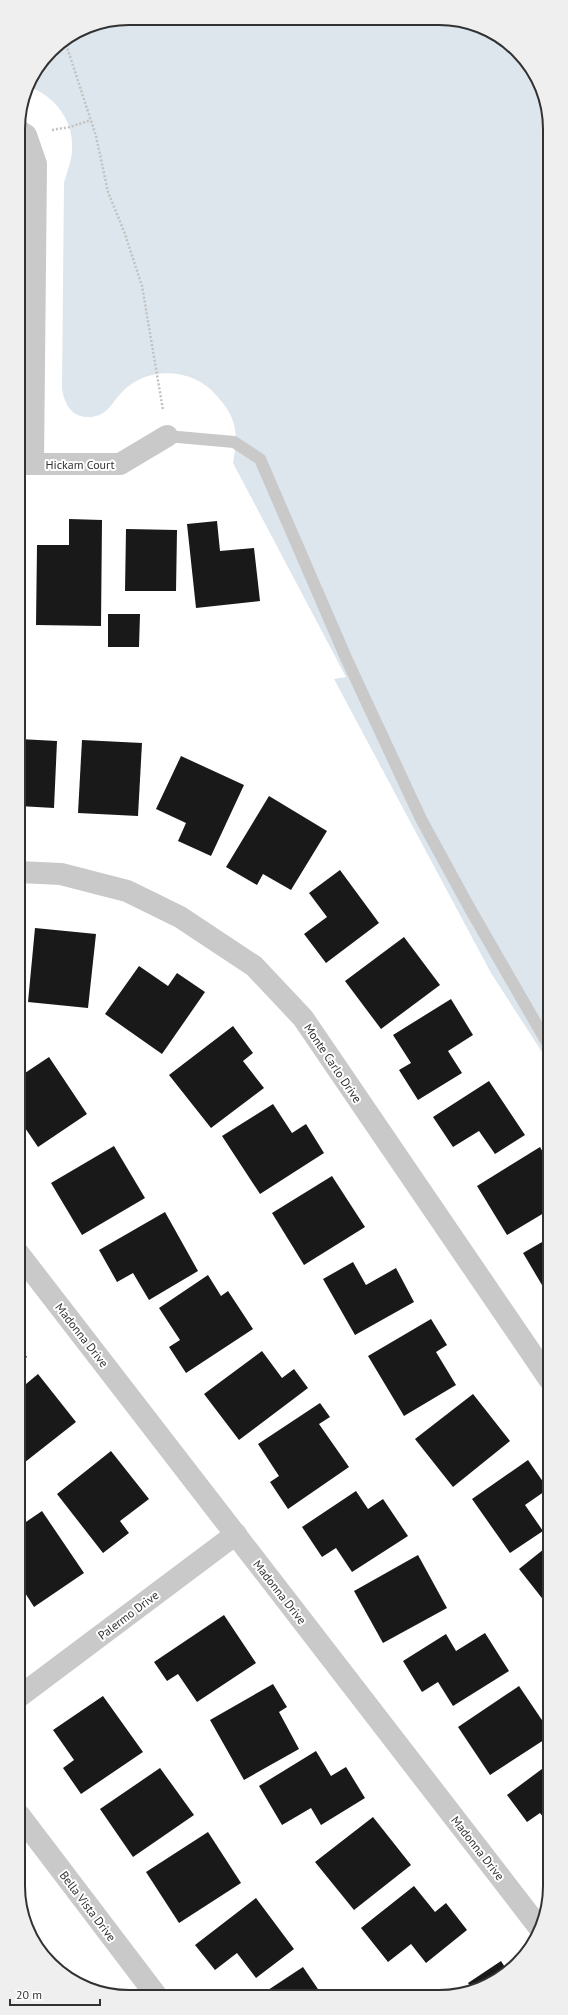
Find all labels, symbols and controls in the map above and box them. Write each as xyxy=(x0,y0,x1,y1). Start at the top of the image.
street label: Hickam Court xyxy=(45,457,115,472)
street label: Monte Carlo Drive xyxy=(301,1020,365,1106)
street label: Madonna Drive xyxy=(52,1300,112,1370)
street label: Madonna Drive xyxy=(250,1557,310,1627)
street label: Palermo Drive xyxy=(95,1587,161,1643)
street label: Madonna Drive xyxy=(448,1813,508,1883)
street label: Bella Vista Drive xyxy=(57,1868,119,1944)
scale bar xyxy=(10,1981,100,2007)
text: 20 m xyxy=(16,1987,42,2002)

